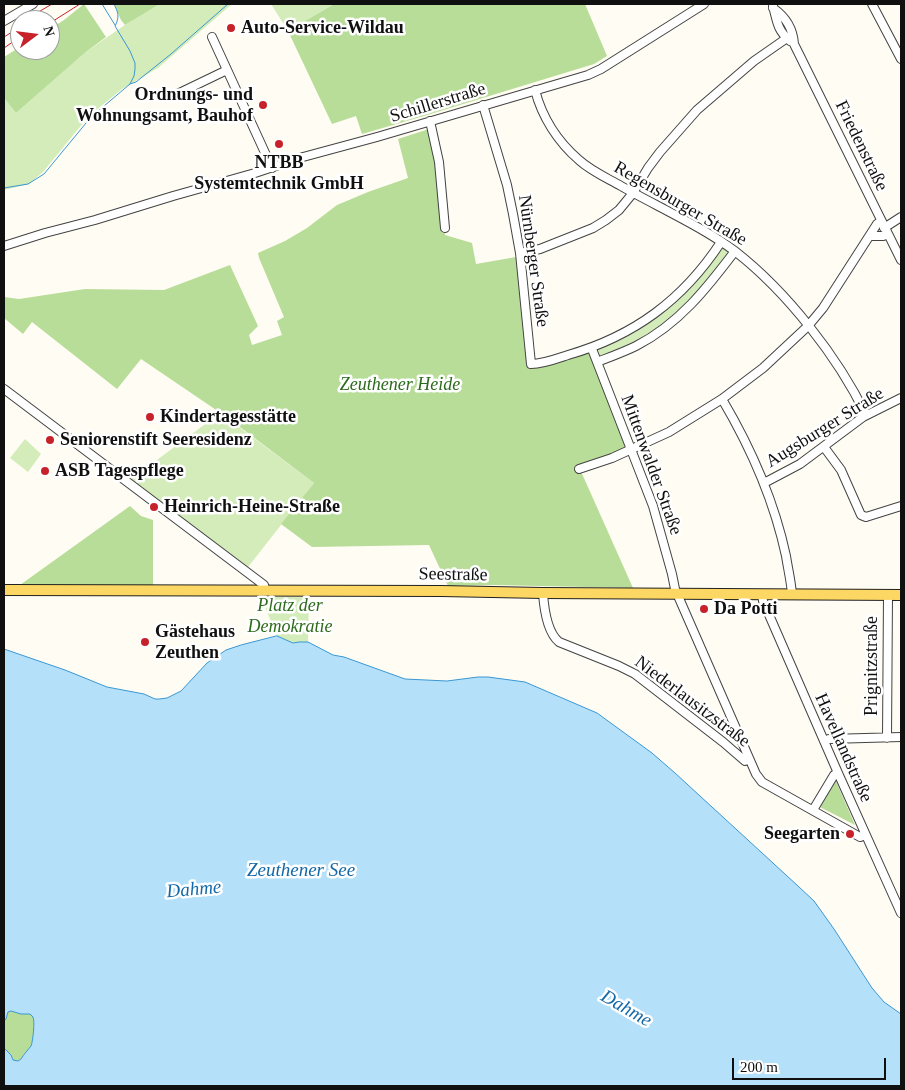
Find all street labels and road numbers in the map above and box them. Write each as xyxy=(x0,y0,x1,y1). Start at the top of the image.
street label: Schillerstraße xyxy=(388,78,488,128)
street label: Friedenstraße xyxy=(830,97,892,195)
street label: Regensburger Straße xyxy=(610,157,750,251)
street label: Nürnberger Straße xyxy=(513,194,553,328)
street label: Augsburger Straße xyxy=(762,383,888,473)
street label: Mittenwalder Straße xyxy=(616,392,686,538)
street label: Seestraße xyxy=(418,564,488,586)
street label: Prignitzstraße xyxy=(861,616,883,716)
street label: Niederlausitzstraße xyxy=(630,652,754,752)
street label: Havellandstraße xyxy=(809,690,877,806)

